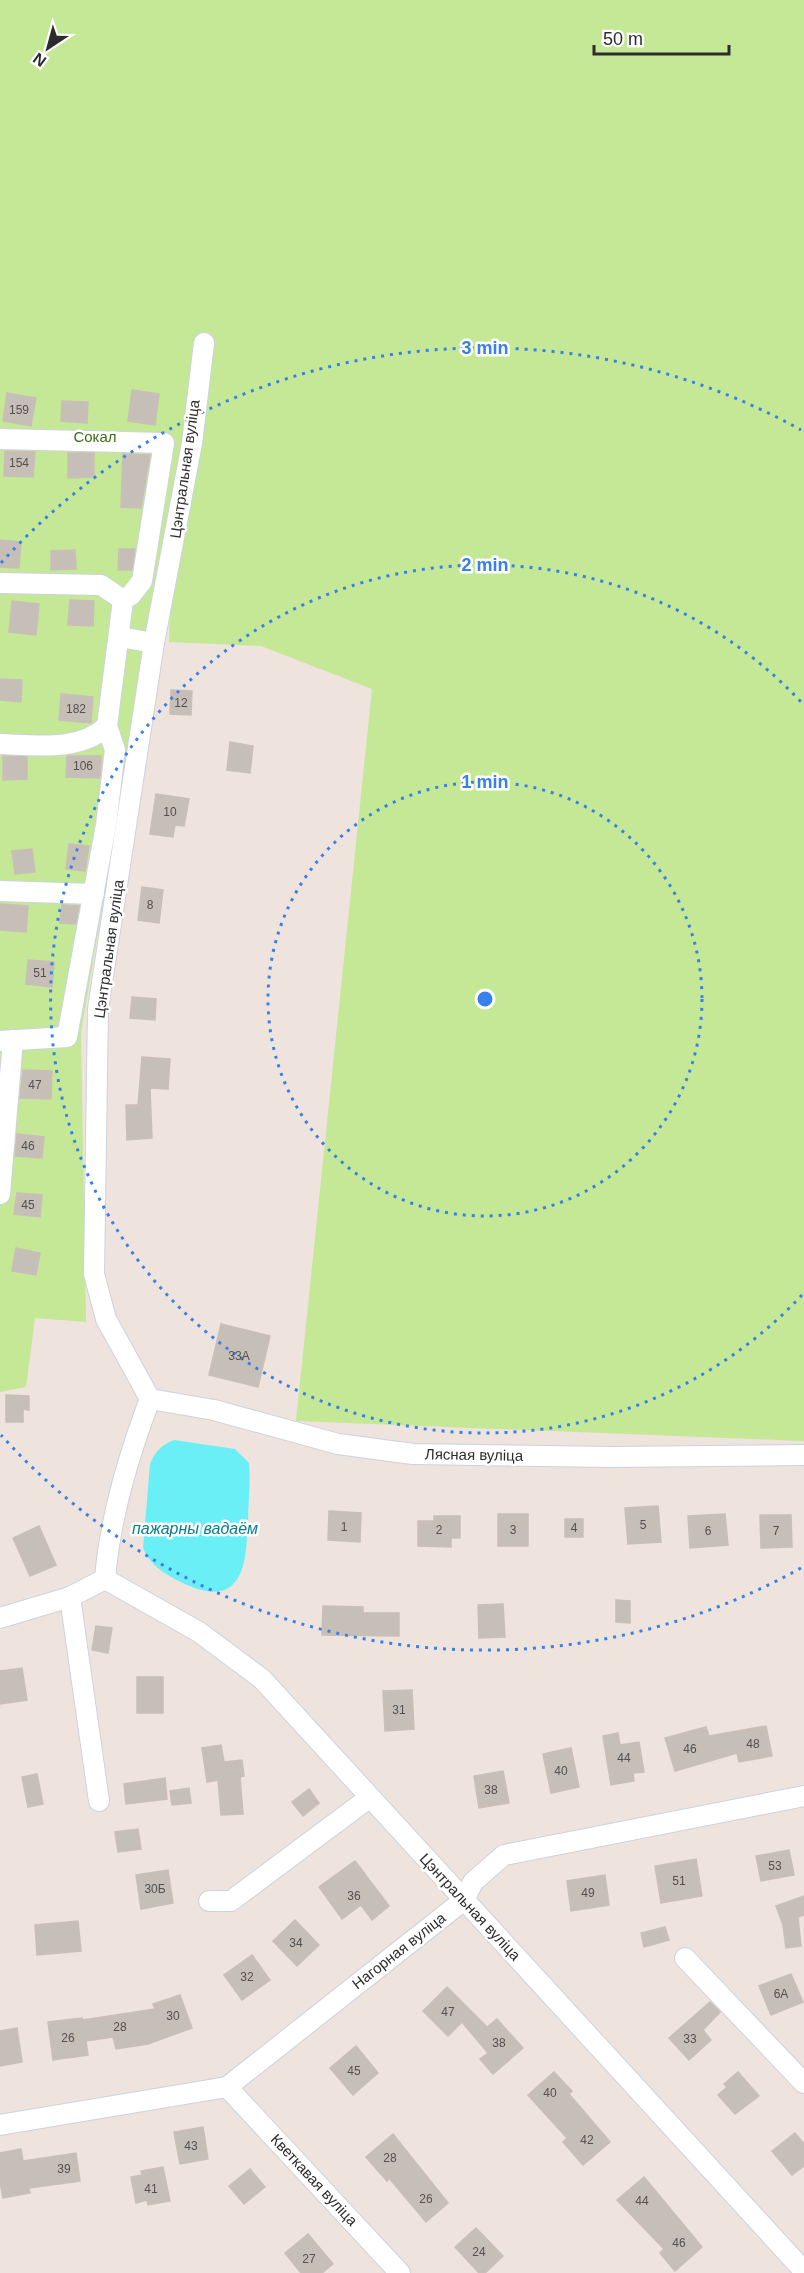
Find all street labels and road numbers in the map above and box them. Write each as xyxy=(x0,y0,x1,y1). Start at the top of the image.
street label: Цэнтральная вуліца xyxy=(166,398,203,539)
street label: Цэнтральная вуліца xyxy=(90,878,127,1019)
street label: Лясная вуліца xyxy=(425,1445,524,1464)
street label: Цэнтральная вуліца xyxy=(416,1850,525,1964)
street label: Нагорная вуліца xyxy=(349,1908,449,1992)
street label: Кветкавая вуліца xyxy=(268,2130,362,2229)

